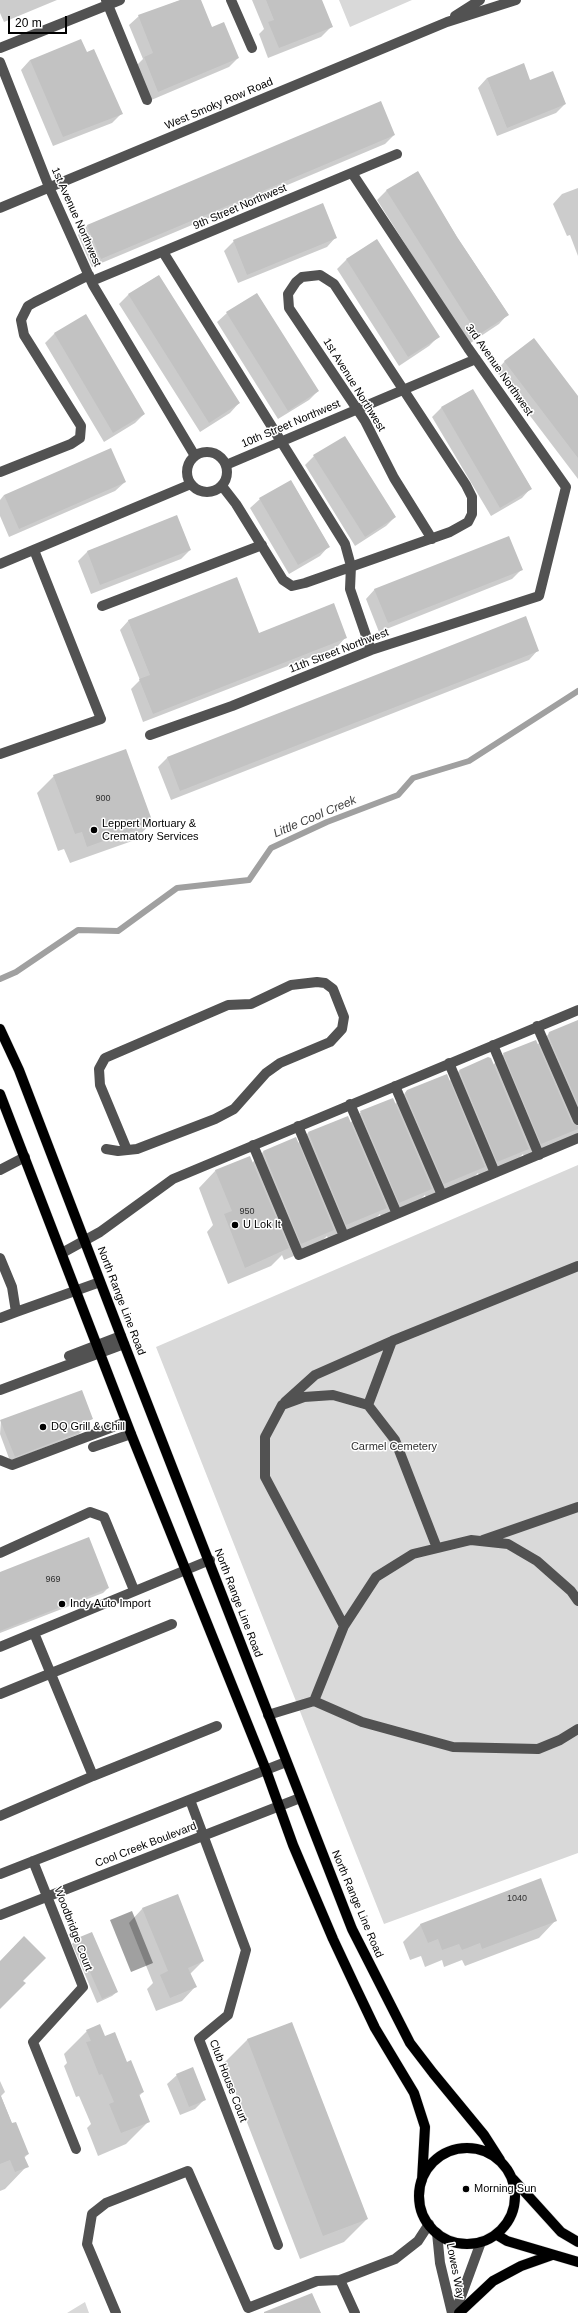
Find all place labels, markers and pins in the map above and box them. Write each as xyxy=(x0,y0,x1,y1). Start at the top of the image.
place label: Leppert Mortuary & Crematory Services xyxy=(102,817,199,843)
marker: Leppert Mortuary & Crematory Services xyxy=(89,825,99,835)
place label: U Lok It xyxy=(243,1218,281,1232)
marker: U Lok It xyxy=(230,1220,240,1230)
place label: DQ Grill & Chill xyxy=(51,1420,125,1434)
marker: DQ Grill & Chill xyxy=(38,1422,48,1432)
place label: Indy Auto Import xyxy=(70,1597,151,1611)
marker: Indy Auto Import xyxy=(57,1599,67,1609)
place label: Morning Sun xyxy=(474,2182,536,2196)
marker: Morning Sun xyxy=(461,2184,471,2194)

